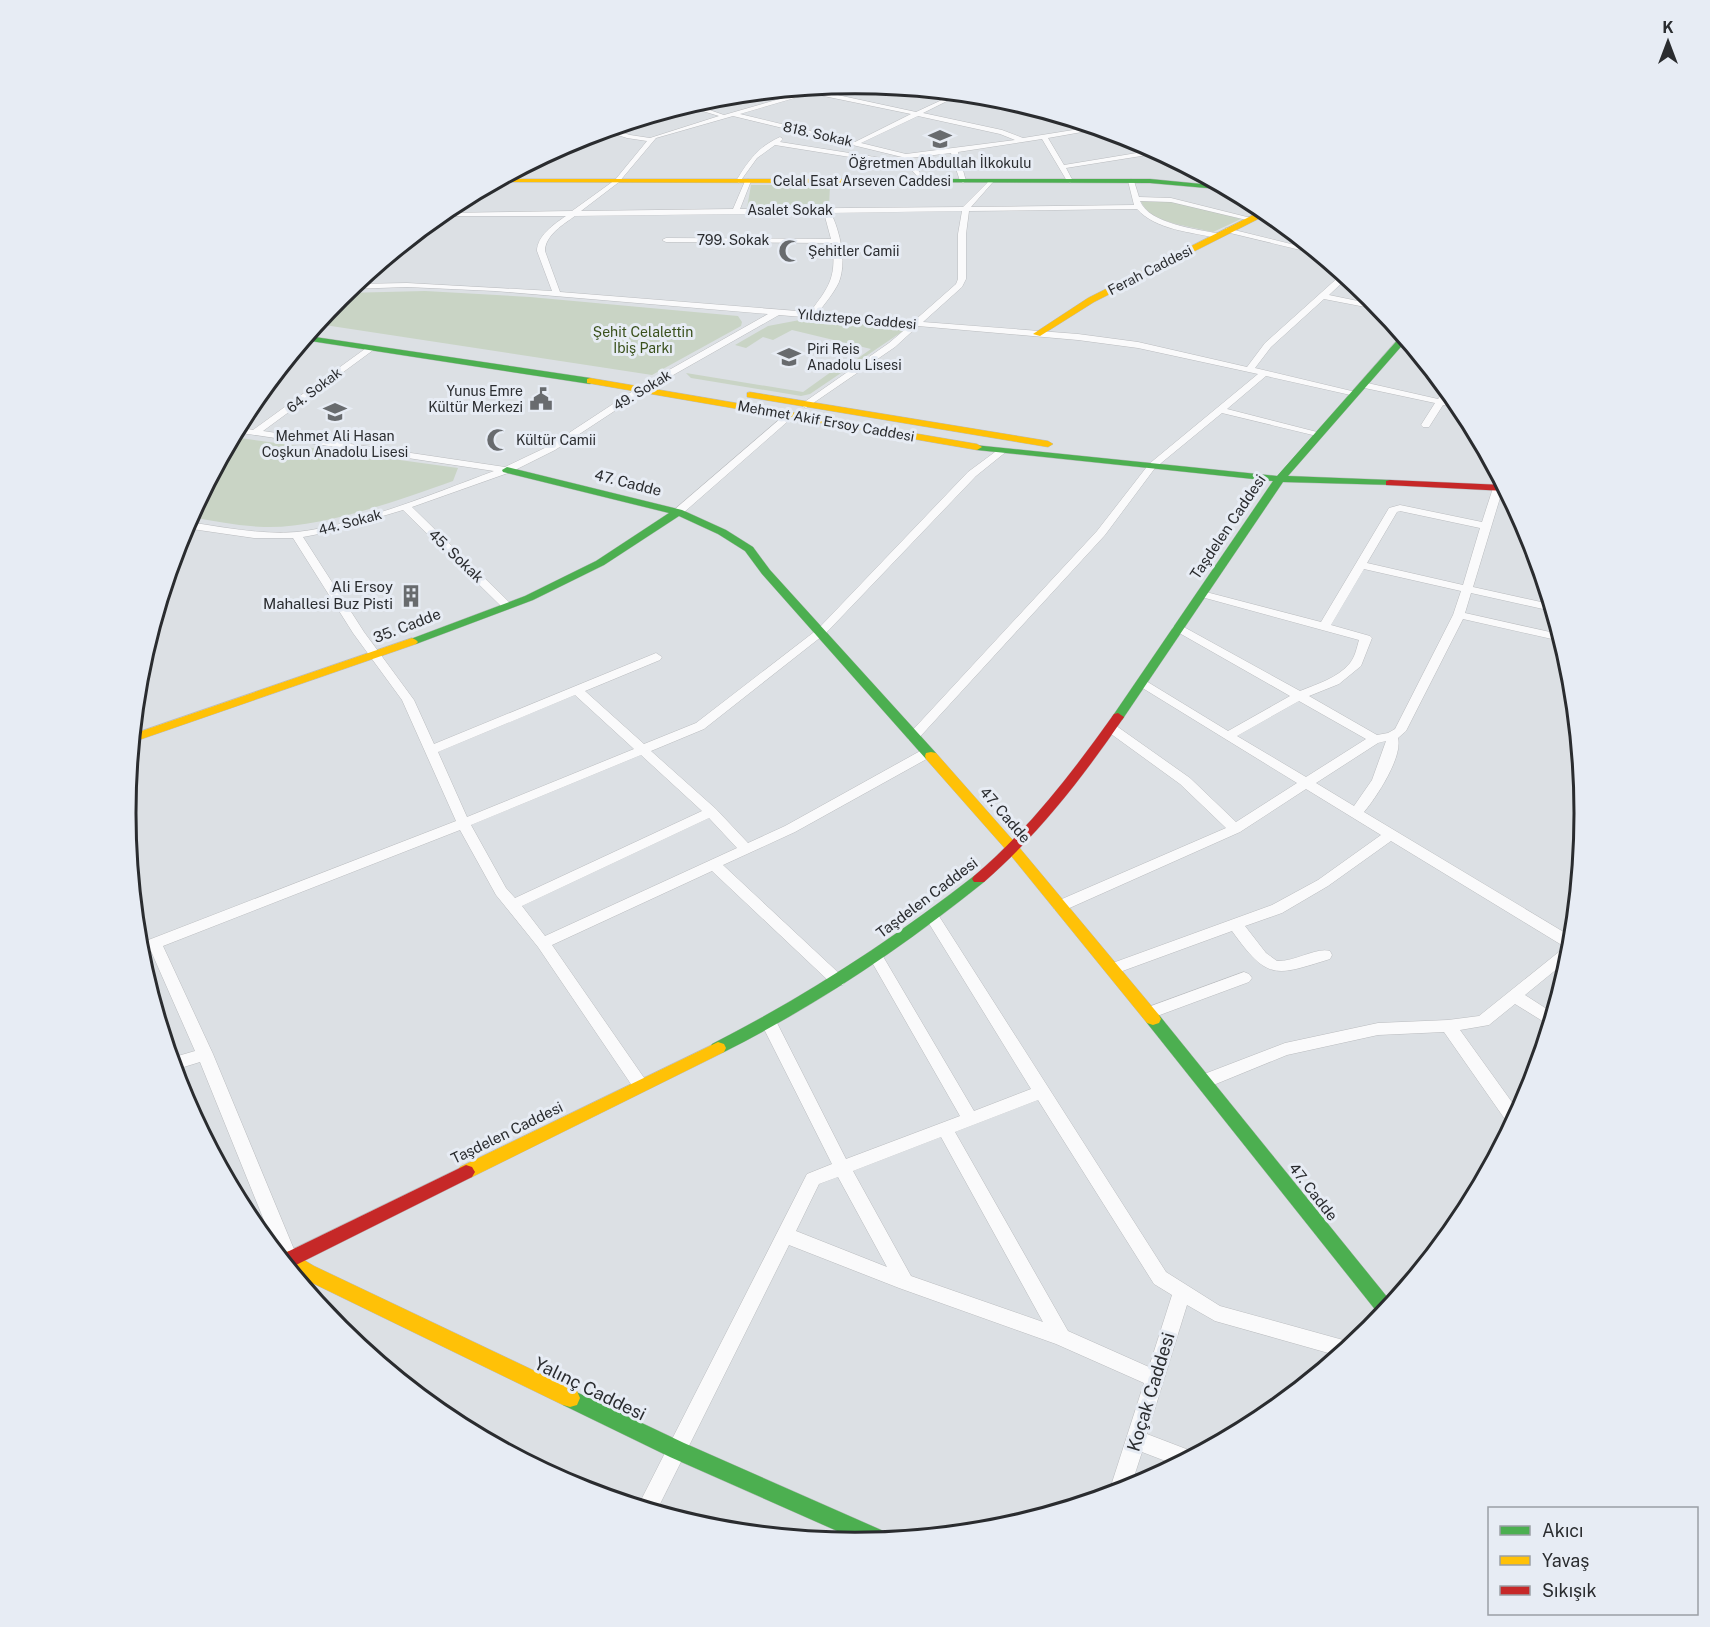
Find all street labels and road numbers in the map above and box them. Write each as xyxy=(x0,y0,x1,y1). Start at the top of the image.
street label: 818. Sokak xyxy=(782,118,854,150)
street label: Celal Esat Arseven Caddesi xyxy=(773,173,951,189)
street label: Asalet Sokak xyxy=(747,202,833,218)
street label: 799. Sokak xyxy=(697,232,769,248)
street label: Ferah Caddesi xyxy=(1105,242,1195,298)
street label: Yıldıztepe Caddesi xyxy=(797,306,917,332)
street label: 64. Sokak xyxy=(283,364,345,416)
street label: 49. Sokak xyxy=(610,366,674,413)
street label: Mehmet Akif Ersoy Caddesi xyxy=(736,398,916,444)
street label: 47. Cadde xyxy=(593,466,663,499)
street label: Taşdelen Caddesi xyxy=(1186,471,1269,582)
street label: 44. Sokak xyxy=(317,506,383,538)
street label: 45. Sokak xyxy=(426,525,487,586)
street label: 35. Cadde xyxy=(371,605,443,646)
street label: 47. Cadde xyxy=(977,783,1034,846)
street label: Taşdelen Caddesi xyxy=(873,854,981,941)
street label: Taşdelen Caddesi xyxy=(448,1098,566,1167)
street label: 47. Cadde xyxy=(1286,1159,1341,1224)
street label: Koçak Caddesi xyxy=(1122,1330,1179,1454)
street label: Yalınç Caddesi xyxy=(531,1353,649,1425)

